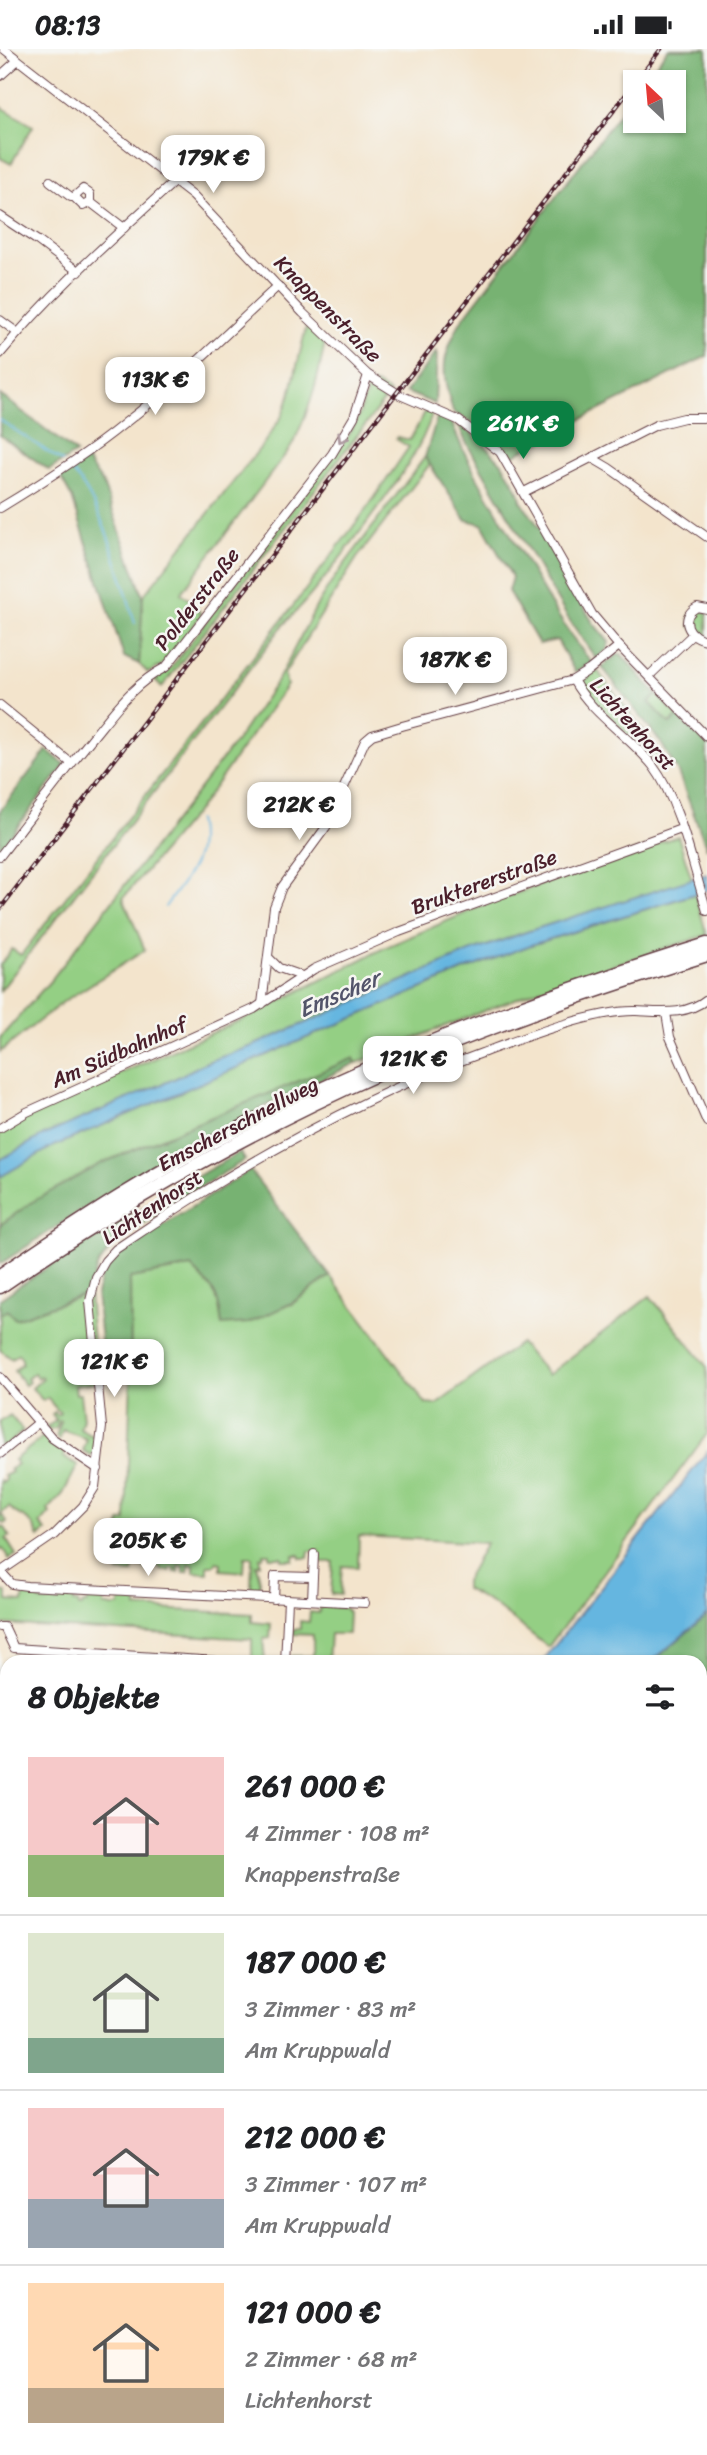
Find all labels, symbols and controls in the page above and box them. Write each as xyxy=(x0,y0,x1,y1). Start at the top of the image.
text: 08:13 xyxy=(35,2,100,48)
north arrow xyxy=(623,70,686,133)
map controls xyxy=(623,70,686,133)
pin: 179K € xyxy=(156,135,270,195)
text: 179K € xyxy=(177,137,249,178)
street label: Knappenstraße xyxy=(265,246,392,373)
pin: 113K € xyxy=(98,357,212,417)
text: 113K € xyxy=(121,359,189,400)
pin: 261K € xyxy=(466,401,580,461)
text: 261K € xyxy=(487,403,559,444)
one-way arrow xyxy=(337,430,350,443)
street label: Polderstraße xyxy=(144,539,250,659)
pin: 187K € xyxy=(398,637,512,697)
text: 187K € xyxy=(419,639,491,680)
street label: Lichtenhorst xyxy=(580,668,686,780)
pin: 212K € xyxy=(242,783,356,842)
text: 212K € xyxy=(263,784,335,825)
street label: Bruktererstraße xyxy=(406,838,563,926)
water label: Emscher xyxy=(292,957,391,1030)
street label: Am Südbahnhof xyxy=(44,1004,196,1099)
pin: 121K € xyxy=(356,1037,470,1096)
text: 121K € xyxy=(379,1038,447,1079)
street label: Emscherschnellweg xyxy=(151,1065,326,1183)
street label: Lichtenhorst xyxy=(93,1159,211,1255)
pin: 121K € xyxy=(57,1339,171,1399)
text: 121K € xyxy=(80,1341,148,1382)
pin: 205K € xyxy=(91,1519,205,1578)
text: 205K € xyxy=(109,1520,187,1561)
text: 8 Objekte xyxy=(28,1670,159,1724)
icon: filters xyxy=(641,1678,679,1716)
text: 261 000 € xyxy=(245,1759,385,1813)
icon: home xyxy=(84,1785,168,1869)
text: 4 Zimmer · 108 m² xyxy=(245,1813,430,1854)
text: Knappenstraße xyxy=(245,1854,400,1895)
text: 187 000 € xyxy=(245,1935,386,1989)
icon: home xyxy=(84,1961,168,2045)
text: 3 Zimmer · 83 m² xyxy=(245,1989,416,2030)
text: Am Kruppwald xyxy=(245,2030,390,2071)
text: 212 000 € xyxy=(245,2110,385,2164)
icon: home xyxy=(84,2136,168,2220)
text: 3 Zimmer · 107 m² xyxy=(245,2164,427,2205)
text: Am Kruppwald xyxy=(245,2205,390,2246)
text: 121 000 € xyxy=(245,2285,380,2339)
icon: home xyxy=(84,2311,168,2395)
text: 2 Zimmer · 68 m² xyxy=(245,2339,417,2380)
text: Lichtenhorst xyxy=(245,2380,373,2421)

